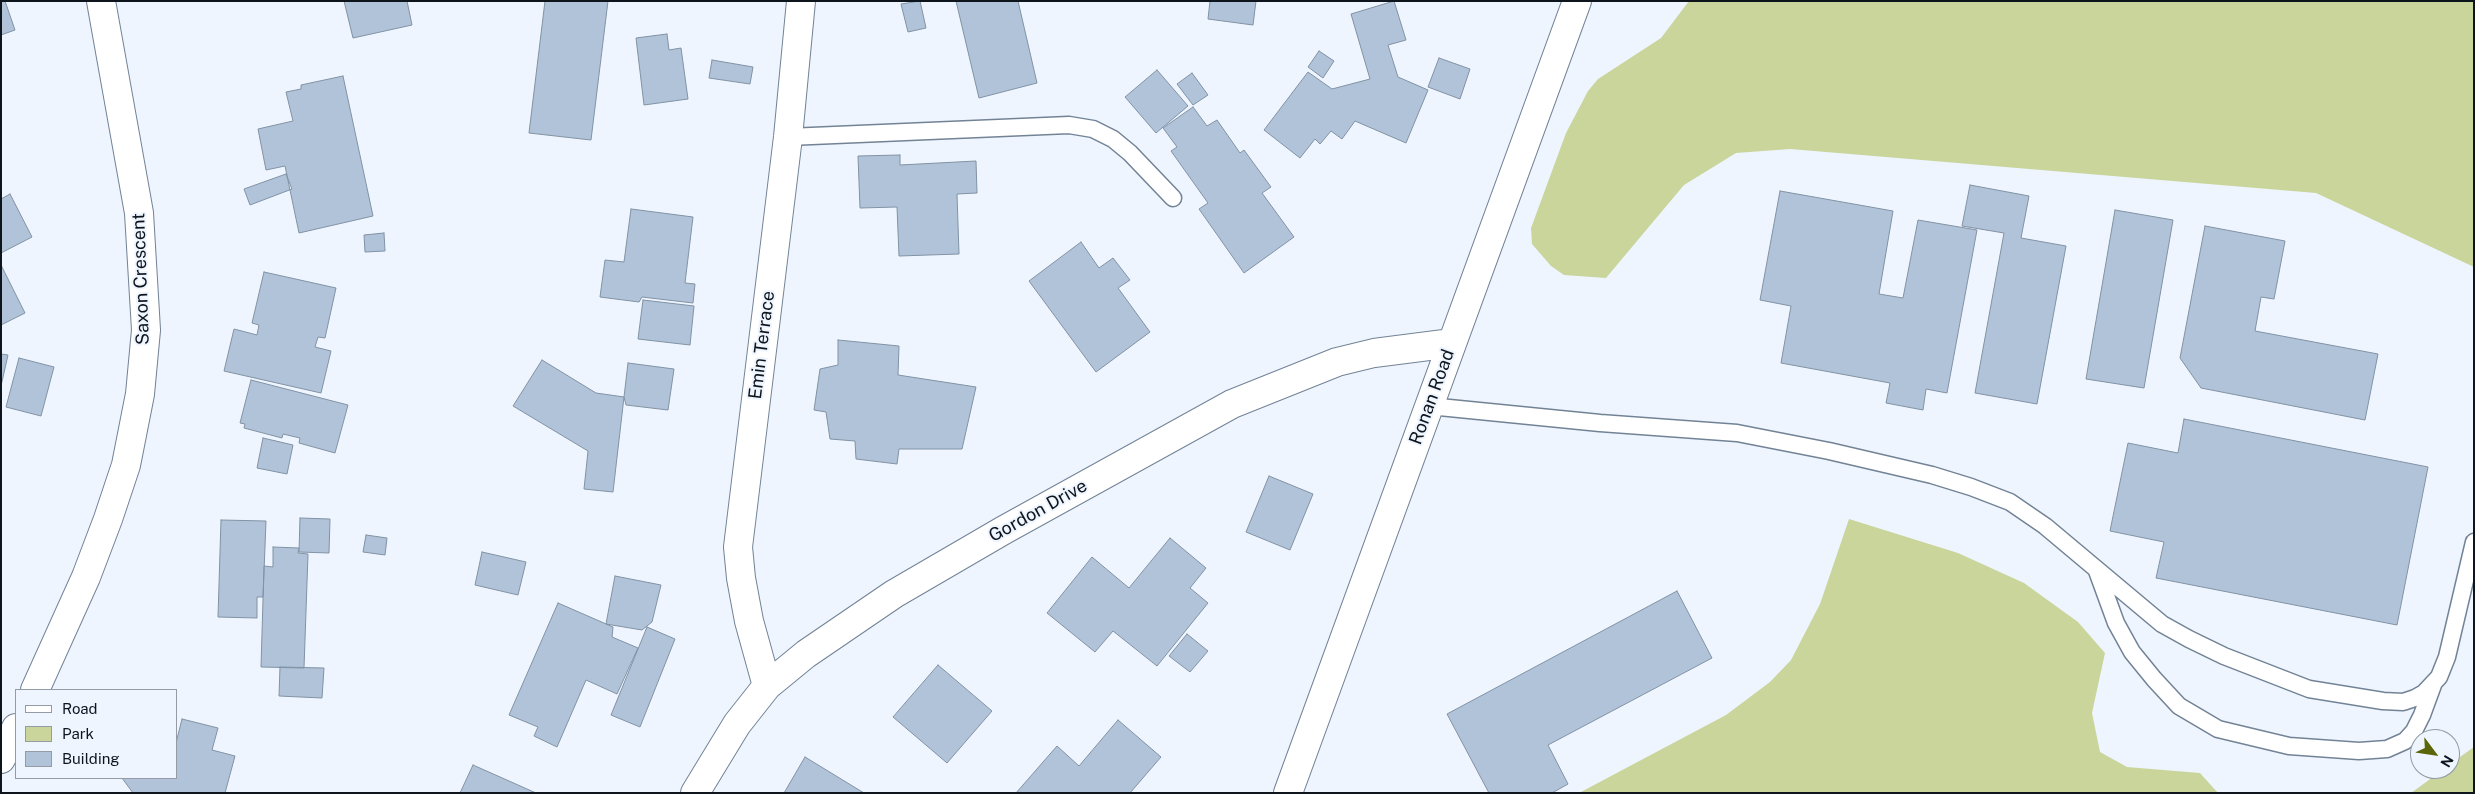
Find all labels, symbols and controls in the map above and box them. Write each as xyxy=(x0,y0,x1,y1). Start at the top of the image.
street label: Saxon Crescent xyxy=(128,213,154,345)
street label: Emin Terrace xyxy=(745,290,779,400)
street label: Ronan Road xyxy=(1405,346,1459,448)
street label: Gordon Drive xyxy=(985,475,1091,547)
legend xyxy=(15,689,178,779)
text: Road xyxy=(62,700,98,717)
text: Park xyxy=(62,725,94,742)
north arrow xyxy=(2410,729,2460,779)
text: Building xyxy=(62,750,120,767)
text: N xyxy=(2437,752,2457,770)

